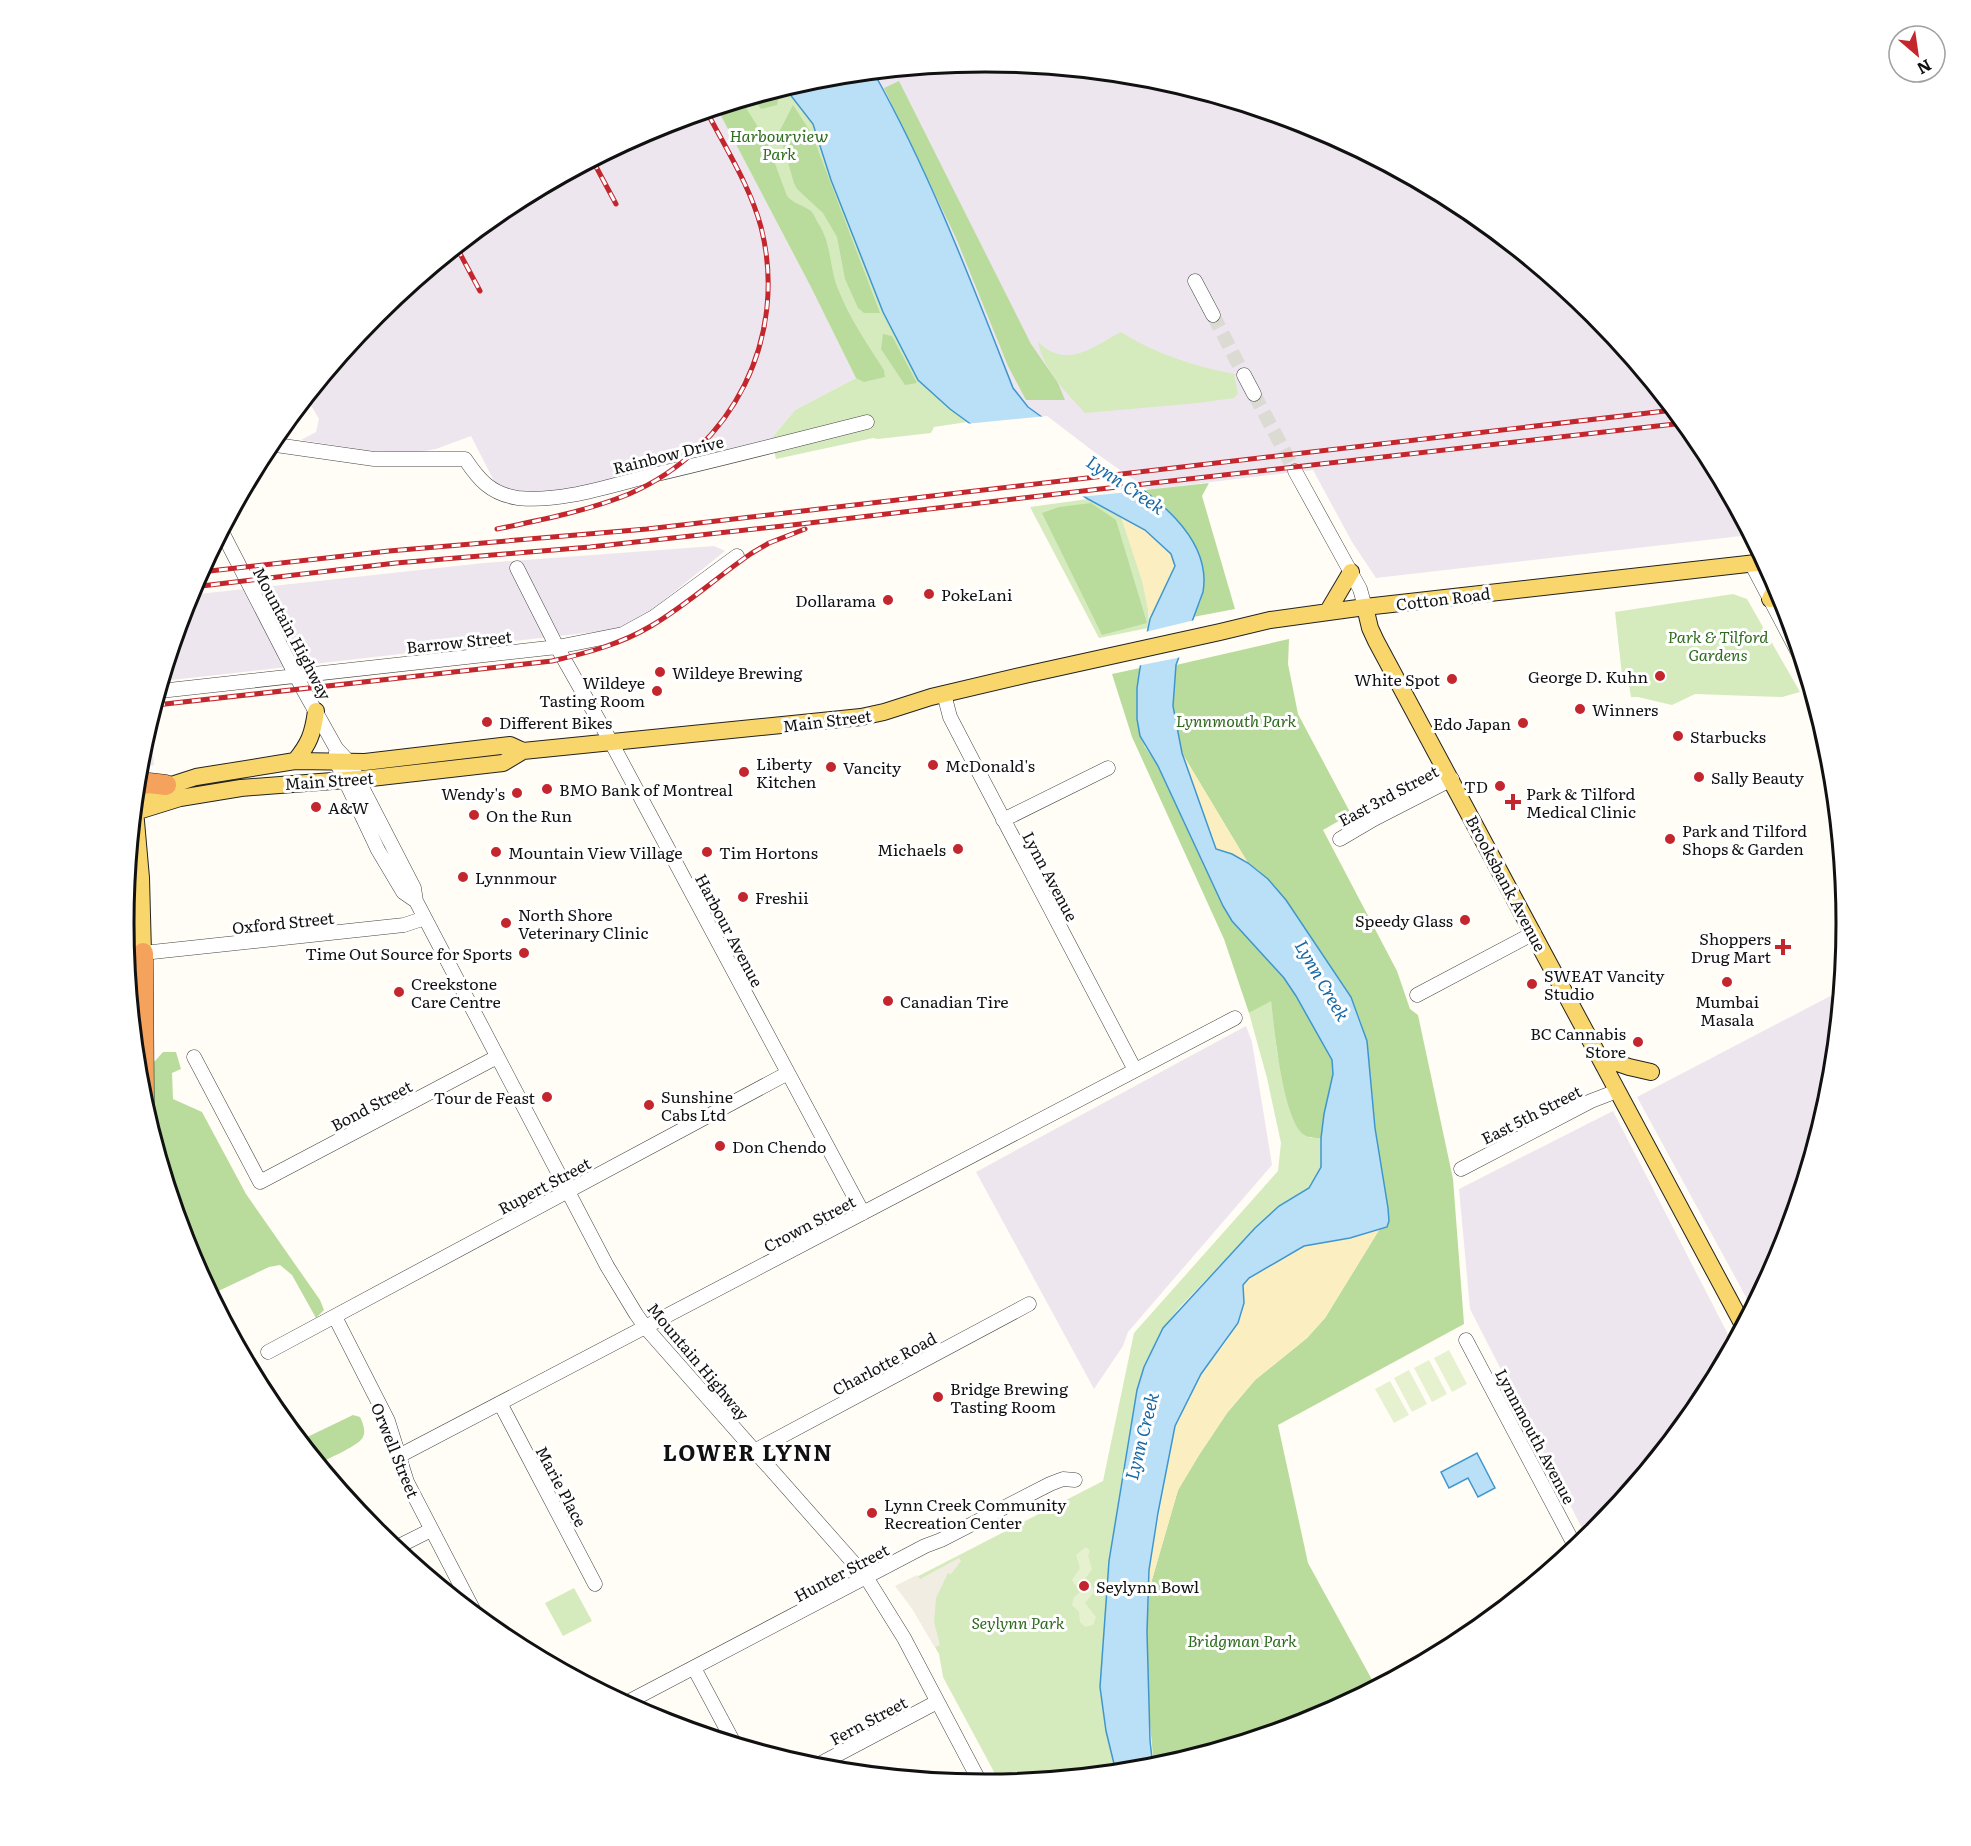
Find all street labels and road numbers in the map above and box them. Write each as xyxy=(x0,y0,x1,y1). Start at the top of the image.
street label: Rainbow Drive xyxy=(610,429,726,479)
street label: Mountain Highway xyxy=(248,562,339,704)
street label: Cotton Road xyxy=(1394,580,1492,616)
street label: Barrow Street xyxy=(405,623,513,658)
street label: Main Street xyxy=(781,703,873,737)
street label: East 3rd Street xyxy=(1334,758,1443,831)
street label: Main Street xyxy=(284,765,375,795)
street label: Brooksbank Avenue xyxy=(1461,811,1553,955)
street label: Lynn Avenue xyxy=(1017,827,1085,925)
street label: Harbour Avenue xyxy=(690,869,770,991)
street label: Oxford Street xyxy=(231,905,336,939)
street label: Bond Street xyxy=(326,1073,416,1136)
street label: East 5th Street xyxy=(1477,1078,1586,1150)
street label: Rupert Street xyxy=(493,1150,595,1220)
street label: Crown Street xyxy=(759,1188,860,1257)
street label: Mountain Highway xyxy=(642,1297,756,1426)
street label: Charlotte Road xyxy=(828,1325,941,1401)
street label: Lynnmouth Avenue xyxy=(1490,1364,1582,1508)
street label: Orwell Street xyxy=(366,1399,426,1502)
street label: Marie Place xyxy=(531,1441,593,1531)
street label: Hunter Street xyxy=(789,1537,893,1607)
street label: Fern Street xyxy=(825,1689,911,1750)

